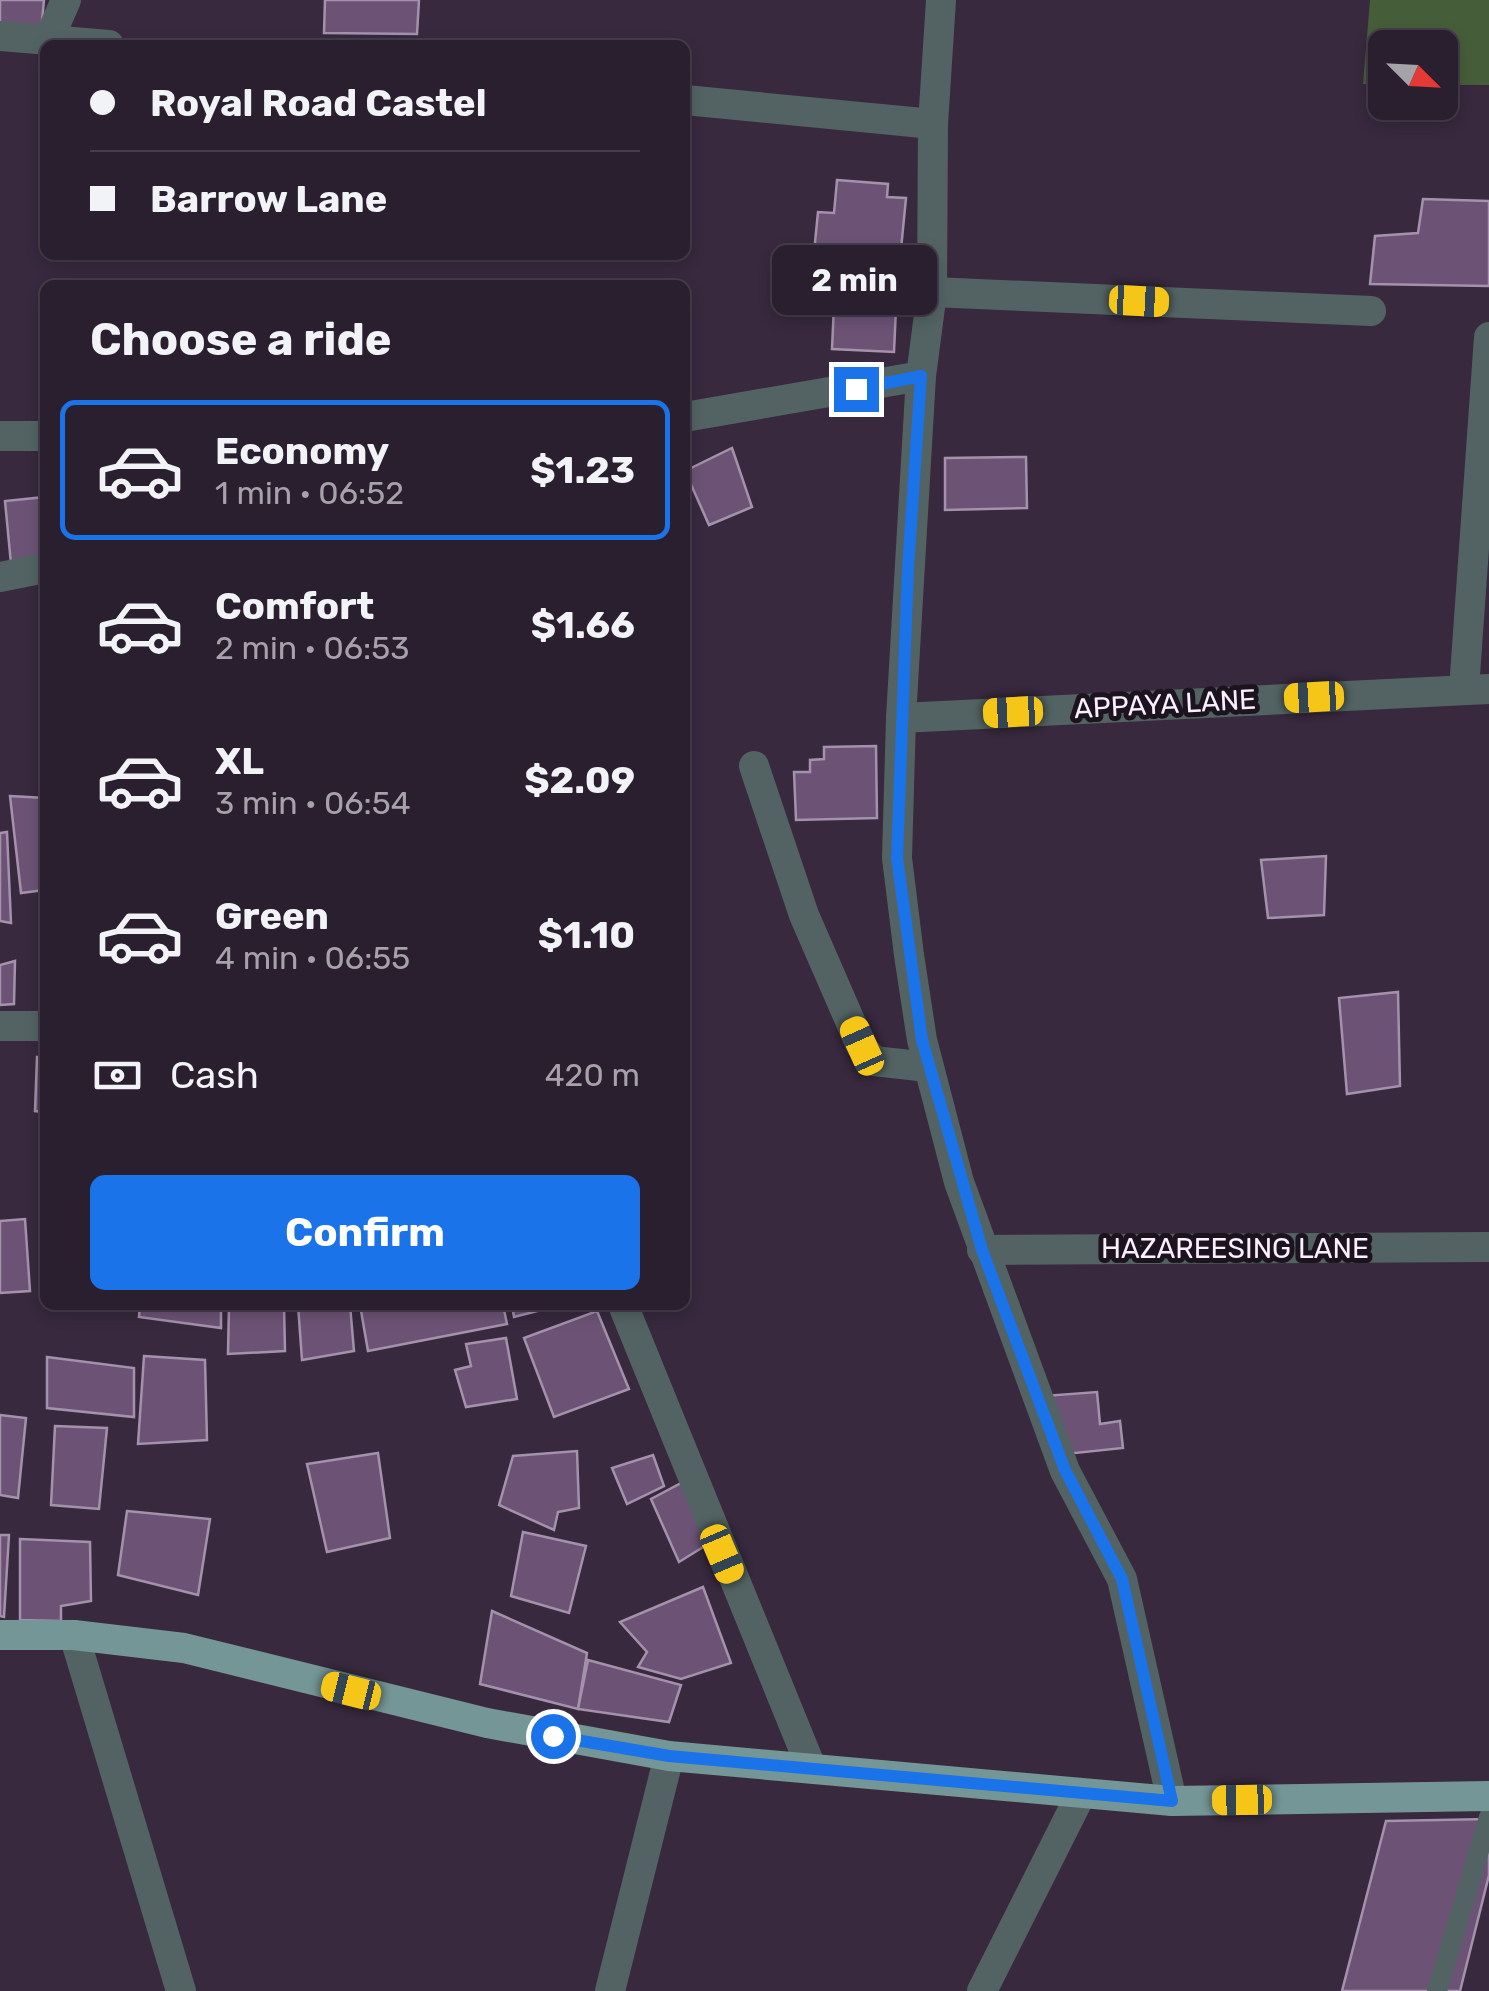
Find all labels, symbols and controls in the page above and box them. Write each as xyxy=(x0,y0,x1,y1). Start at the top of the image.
north arrow xyxy=(1368,30,1458,120)
map controls xyxy=(1368,30,1458,120)
text: Royal Road Castel xyxy=(150,80,487,126)
text: Barrow Lane xyxy=(150,176,387,222)
callout: 2 min xyxy=(774,244,938,314)
text: 2 min xyxy=(811,261,898,299)
car xyxy=(1108,284,1170,318)
text: Choose a ride xyxy=(90,313,392,366)
route end xyxy=(834,367,879,412)
icon: car xyxy=(95,425,185,515)
text: Economy xyxy=(215,428,389,474)
text: $1.23 xyxy=(530,447,635,493)
text: 1 min · 06:52 xyxy=(215,474,404,512)
icon: car xyxy=(95,580,185,670)
text: Comfort xyxy=(215,583,374,629)
text: $1.66 xyxy=(531,602,635,648)
text: 2 min · 06:53 xyxy=(215,629,410,667)
car xyxy=(1283,680,1345,714)
street label: APPAYA LANE xyxy=(1073,683,1257,725)
car xyxy=(982,695,1044,729)
icon: car xyxy=(95,735,185,825)
text: XL xyxy=(215,738,264,784)
text: $2.09 xyxy=(524,757,635,803)
text: 3 min · 06:54 xyxy=(215,784,411,822)
icon: car xyxy=(95,890,185,980)
text: Green xyxy=(215,893,329,939)
text: $1.10 xyxy=(538,912,635,958)
text: 4 min · 06:55 xyxy=(215,939,410,977)
car xyxy=(836,1012,888,1080)
icon: cash xyxy=(90,1048,145,1103)
text: Cash xyxy=(170,1052,259,1098)
text: 420 m xyxy=(545,1056,640,1094)
button: Confirm xyxy=(90,1175,640,1290)
street label: HAZAREESING LANE xyxy=(1101,1232,1369,1265)
car xyxy=(696,1521,748,1587)
car xyxy=(318,1669,384,1713)
route start xyxy=(531,1714,576,1759)
car xyxy=(1212,1784,1272,1816)

